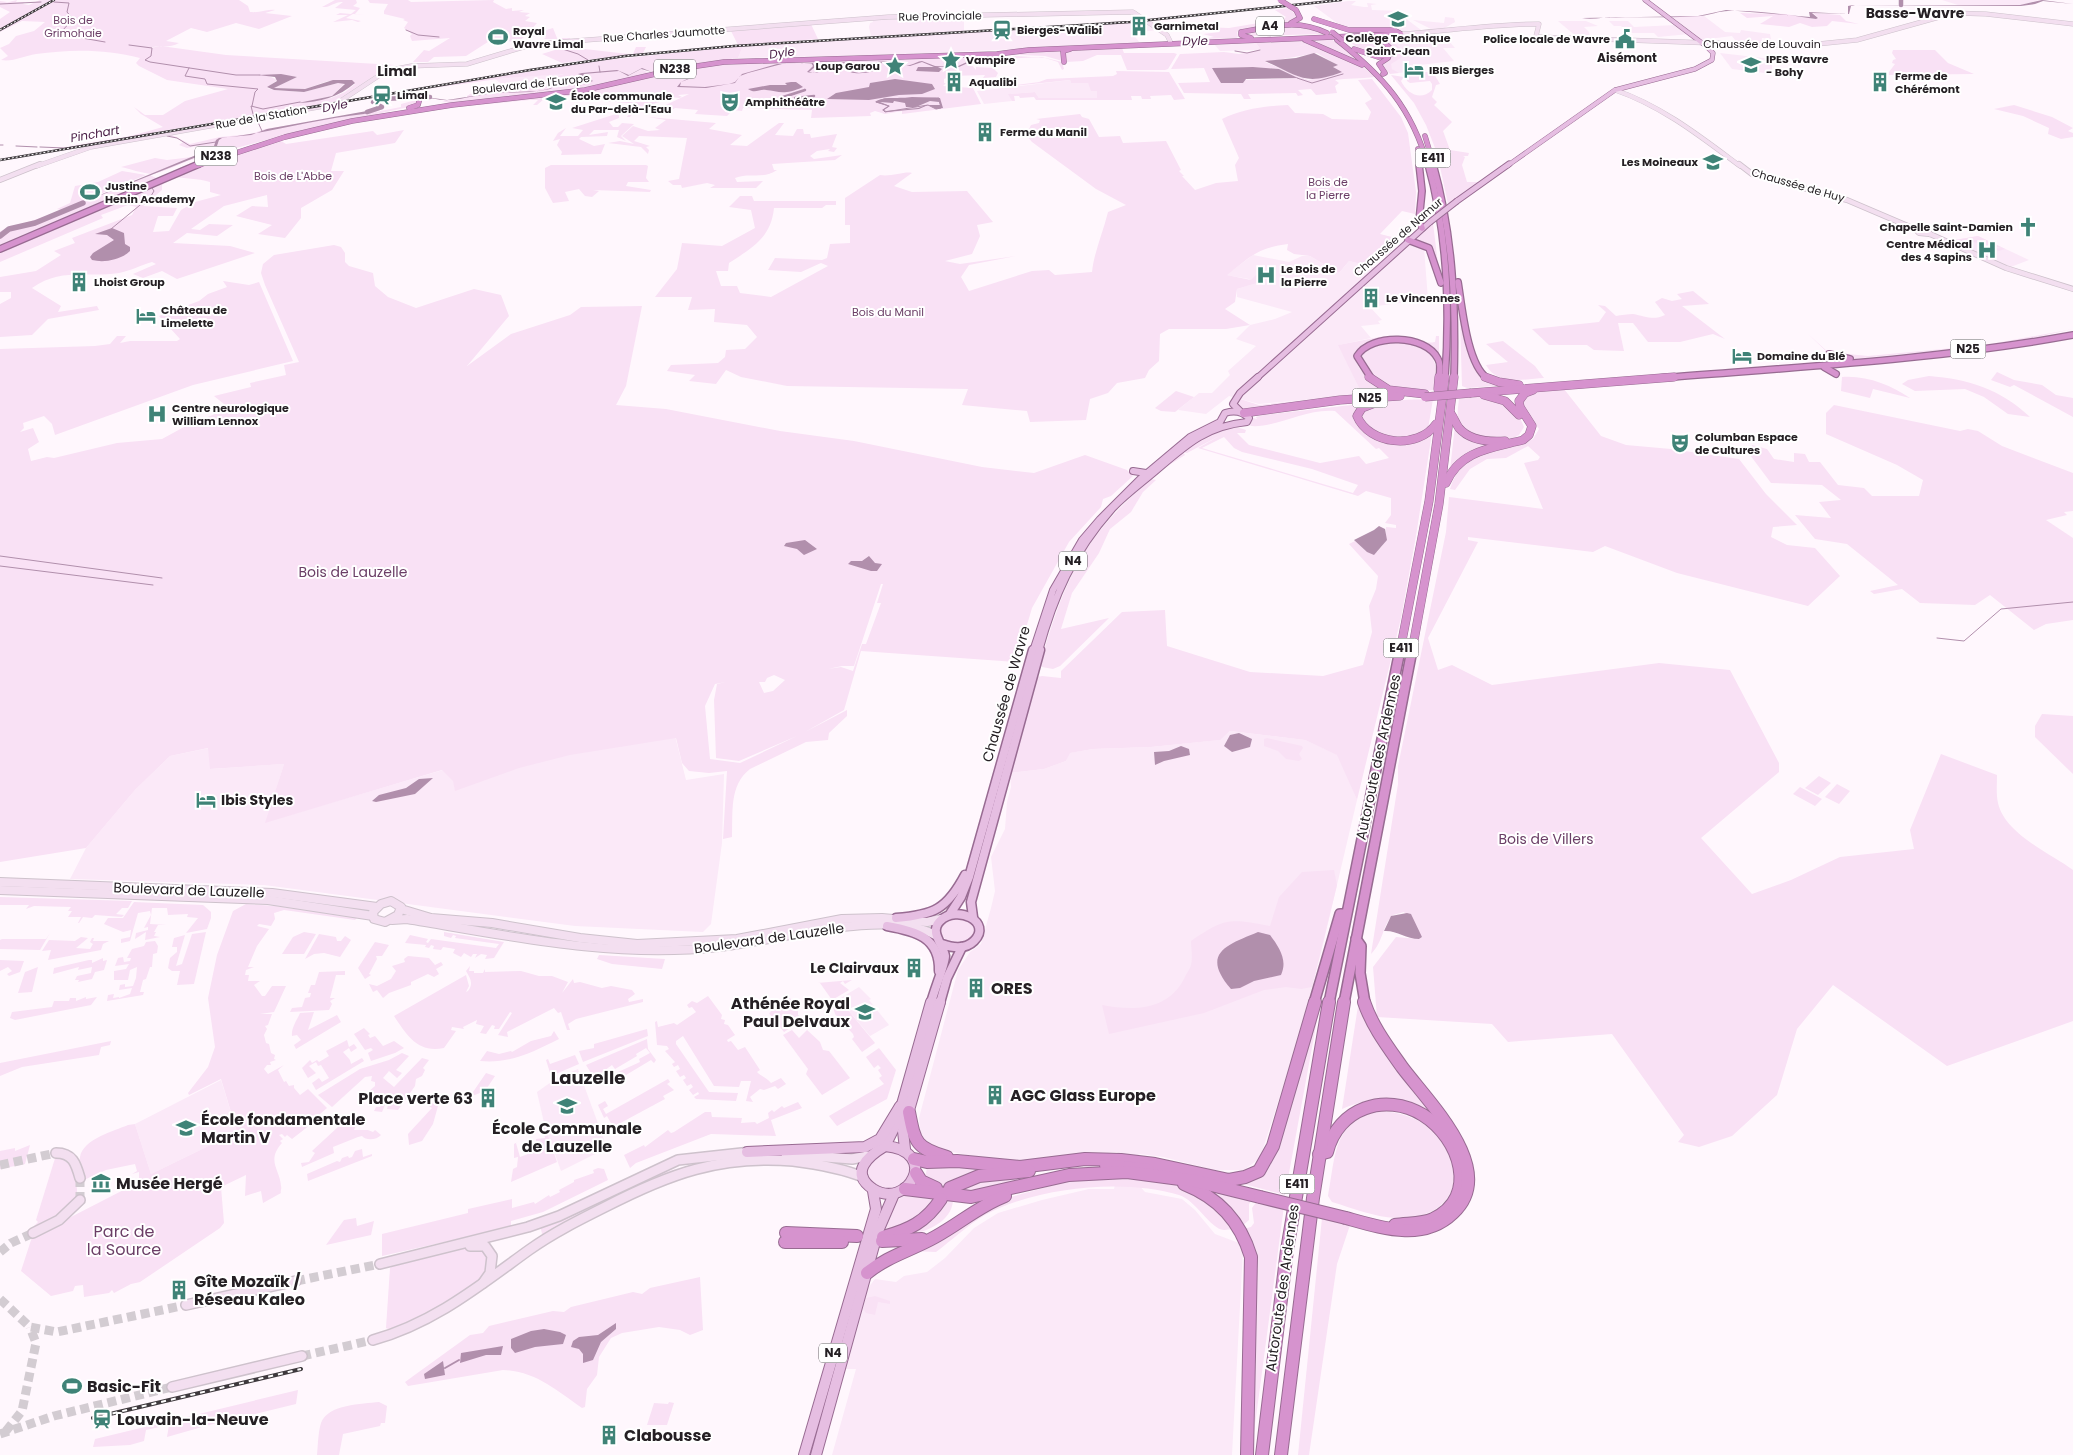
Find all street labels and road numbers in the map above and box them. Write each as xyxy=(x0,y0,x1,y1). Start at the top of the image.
street label: Rue Provinciale xyxy=(898,7,982,25)
road number: A4 xyxy=(1256,16,1284,36)
street label: Rue Charles Jaumotte xyxy=(602,22,726,46)
street label: Chaussée de Louvain xyxy=(1703,36,1821,52)
road number: N238 xyxy=(654,60,696,78)
street label: Boulevard de l'Europe xyxy=(471,70,591,98)
street label: Rue de la Station xyxy=(214,101,308,133)
road number: N238 xyxy=(195,146,237,166)
road number: E411 xyxy=(1416,148,1450,168)
street label: Chaussée de Huy xyxy=(1750,164,1847,206)
street label: Chaussée de Namur xyxy=(1350,194,1446,280)
road number: N25 xyxy=(1950,339,1986,358)
road number: N25 xyxy=(1352,388,1388,408)
road number: N4 xyxy=(1059,552,1087,570)
street label: Chaussée de Wavre xyxy=(977,623,1035,764)
road number: E411 xyxy=(1384,638,1418,658)
street label: Autoroute des Ardennes xyxy=(1351,672,1405,842)
street label: Boulevard de Lauzelle xyxy=(113,877,265,903)
street label: Boulevard de Lauzelle xyxy=(693,918,846,958)
road number: E411 xyxy=(1280,1174,1314,1194)
street label: Autoroute des Ardennes xyxy=(1260,1203,1304,1373)
road number: N4 xyxy=(819,1344,847,1362)

